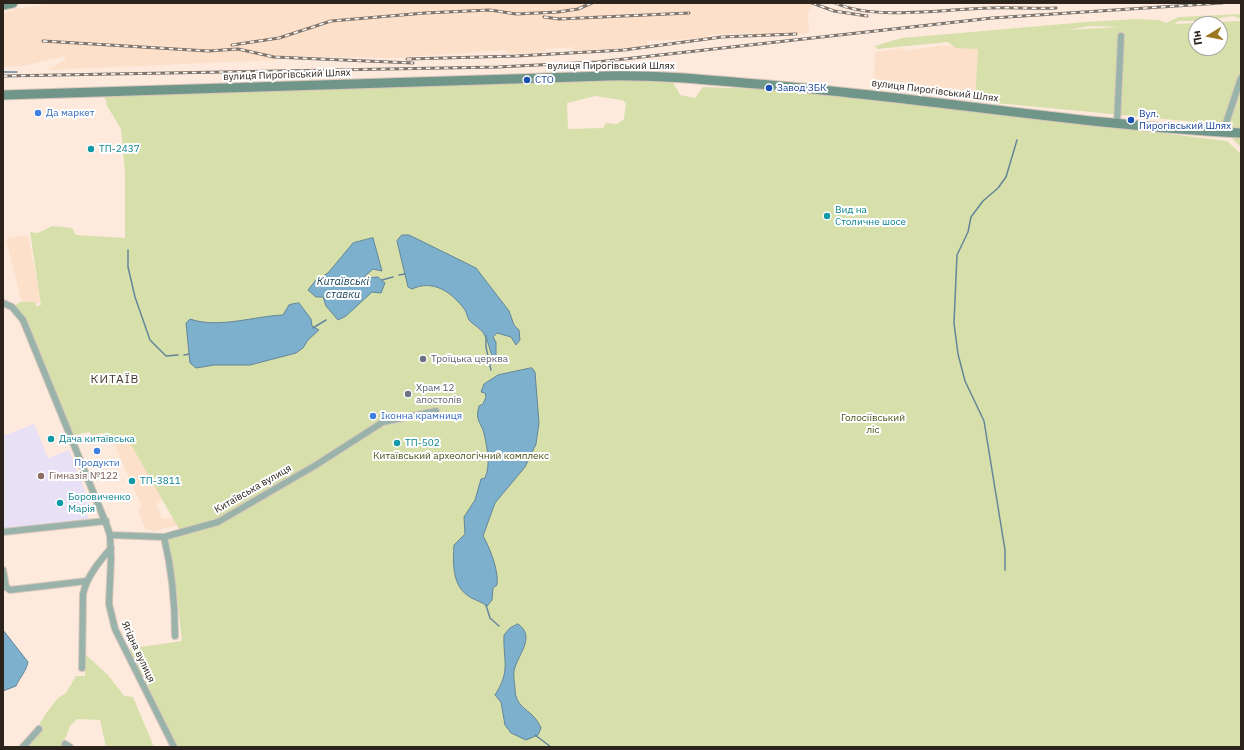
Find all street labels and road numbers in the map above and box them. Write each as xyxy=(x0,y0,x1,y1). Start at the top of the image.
street label: вулиця Пирогівський Шлях xyxy=(547,60,675,72)
street label: вулиця Пирогівський Шлях xyxy=(223,67,351,83)
street label: вулиця Пирогівський Шлях xyxy=(871,77,999,105)
street label: Китаївська вулиця xyxy=(212,462,294,516)
street label: Ягідна вулиця xyxy=(119,620,157,684)

